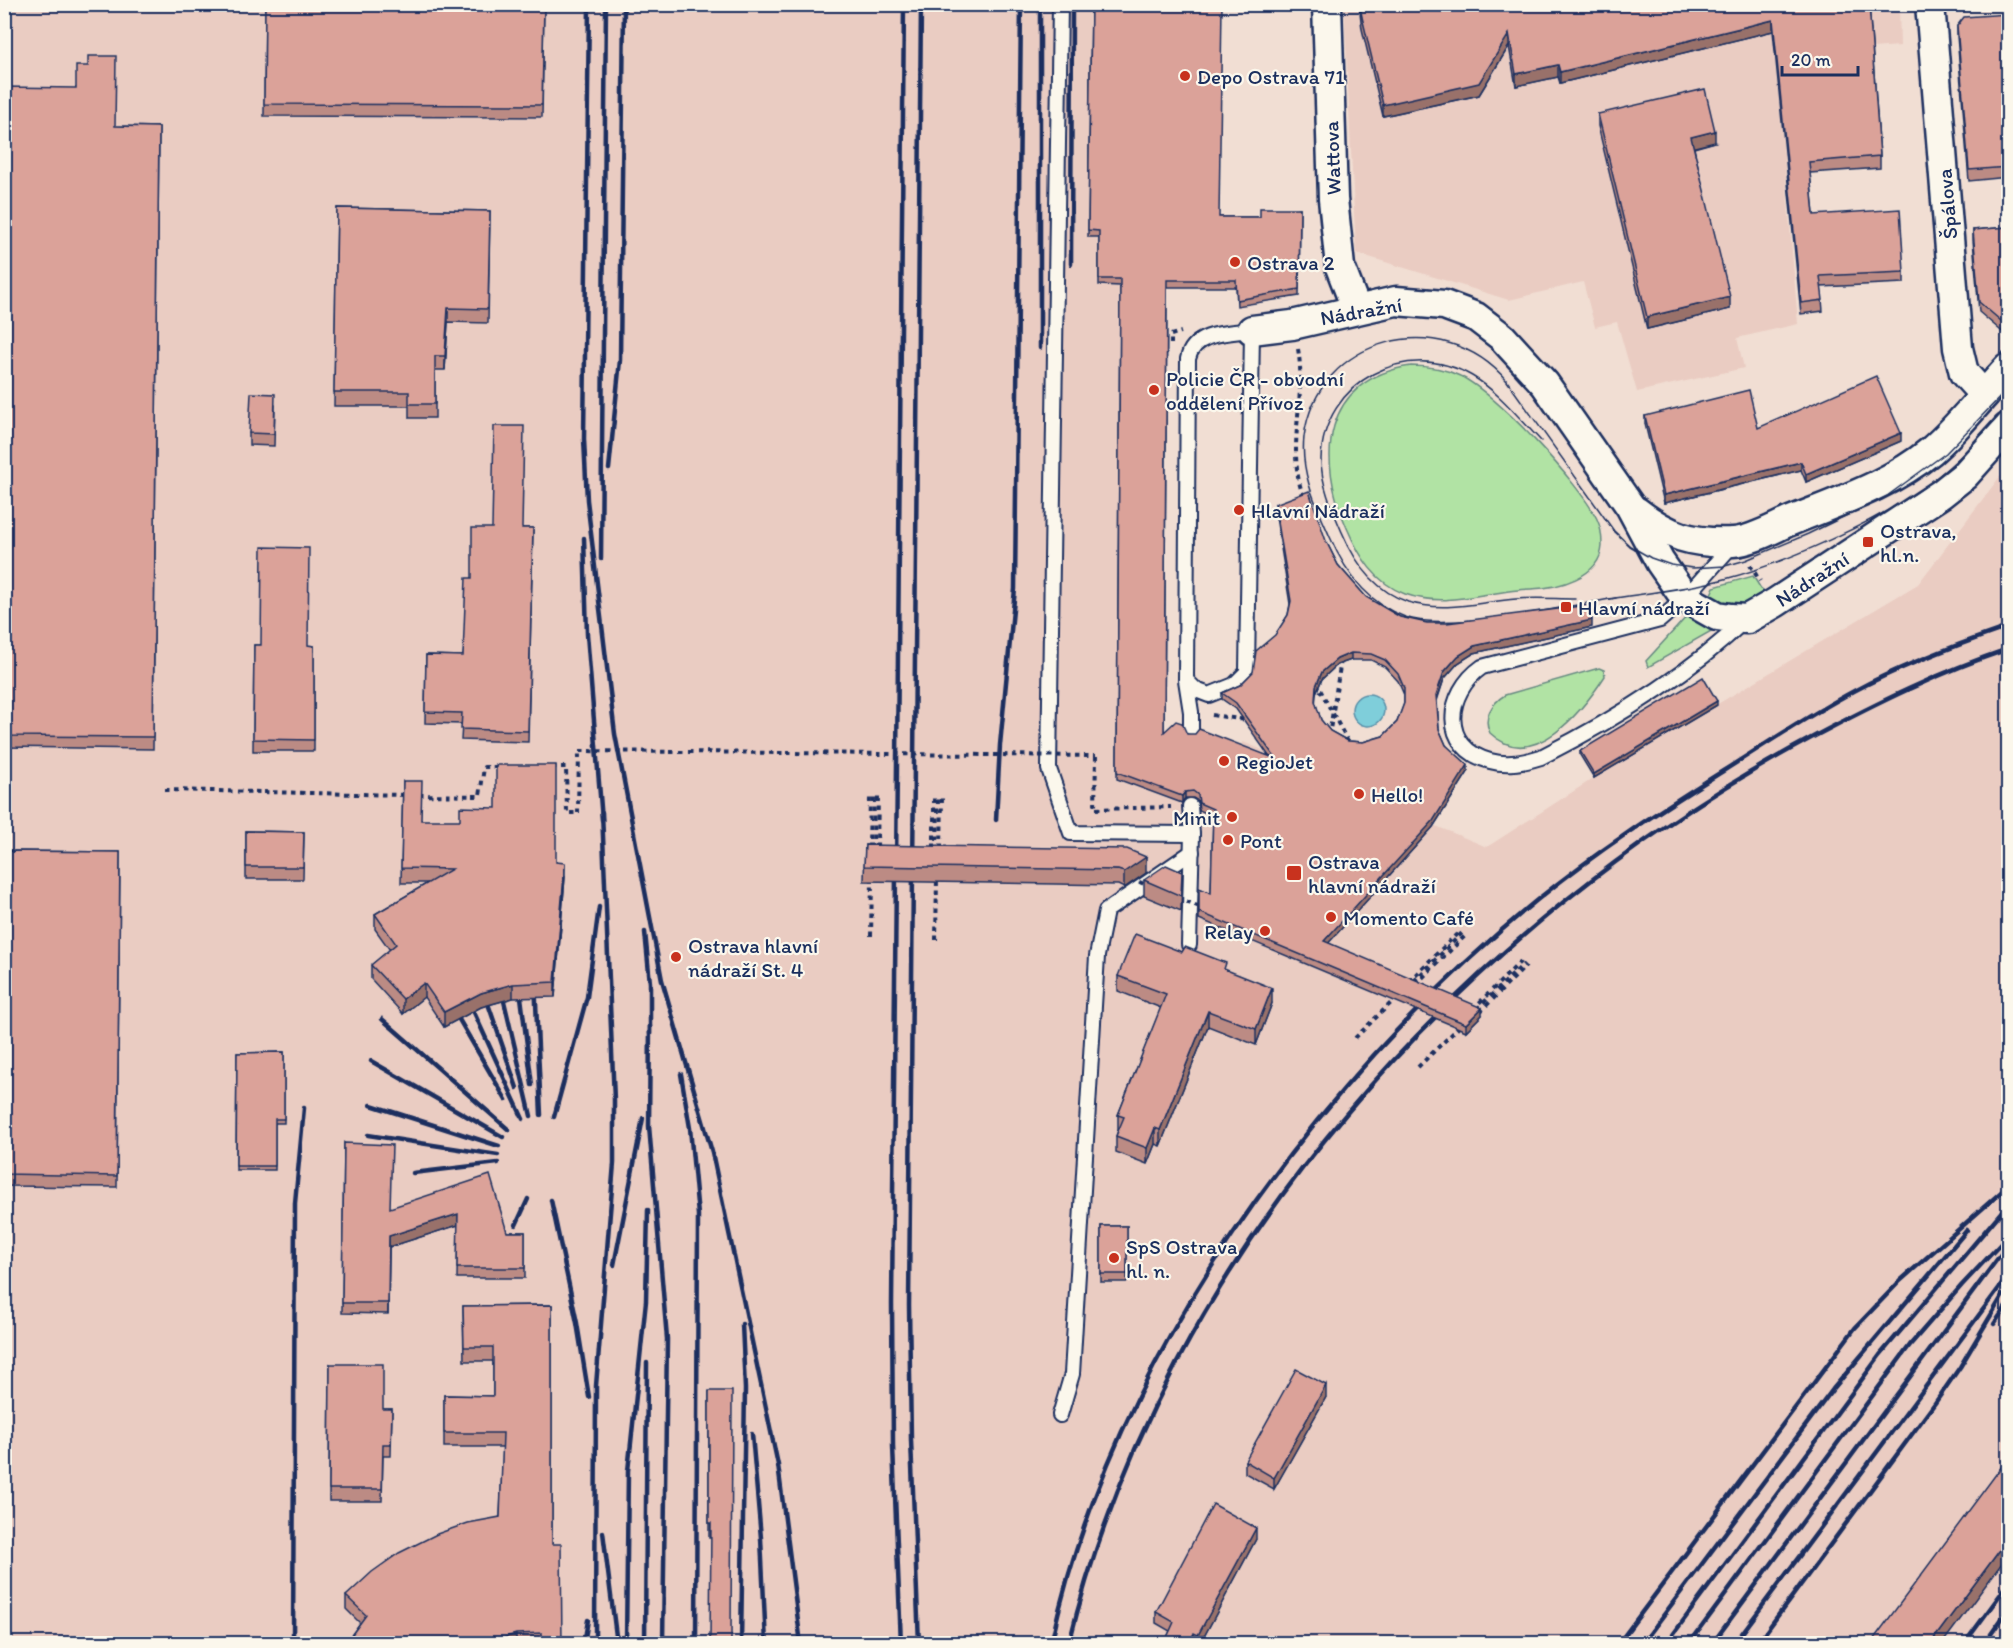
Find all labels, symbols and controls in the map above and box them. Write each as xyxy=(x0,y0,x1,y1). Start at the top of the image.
scale bar xyxy=(1782,39,1858,77)
text: 20 m xyxy=(1791,49,1831,71)
place label: Depo Ostrava 71 xyxy=(1197,64,1345,89)
marker: Depo Ostrava 71 xyxy=(1178,69,1192,83)
street label: Wattova xyxy=(1318,120,1346,196)
street label: Špálova xyxy=(1931,168,1963,240)
place label: Ostrava 2 xyxy=(1247,250,1334,275)
marker: Ostrava 2 xyxy=(1228,255,1242,269)
street label: Nádražní xyxy=(1318,291,1404,330)
place label: Policie ČR - obvodní oddělení Přívoz xyxy=(1166,366,1344,415)
marker: Policie ČR - obvodní oddělení Přívoz xyxy=(1147,383,1161,397)
place label: Hlavní Nádraží xyxy=(1251,498,1385,523)
marker: Hlavní Nádraží xyxy=(1232,503,1246,517)
place label: Ostrava, hl.n. xyxy=(1880,518,1957,567)
marker: Ostrava, hl.n. xyxy=(1861,535,1875,549)
street label: Nádražní xyxy=(1771,546,1854,612)
place label: Hlavní nádraží xyxy=(1578,595,1710,620)
marker: Hlavní nádraží xyxy=(1559,600,1573,614)
place label: RegioJet xyxy=(1236,749,1313,774)
marker: RegioJet xyxy=(1217,754,1231,768)
place label: Hello! xyxy=(1371,782,1423,807)
marker: Hello! xyxy=(1352,787,1366,801)
place label: Minit xyxy=(1173,805,1220,830)
marker: Minit xyxy=(1225,810,1239,824)
place label: Pont xyxy=(1240,828,1282,853)
marker: Pont xyxy=(1221,833,1235,847)
place label: Ostrava hlavní nádraží xyxy=(1308,849,1436,898)
marker: Ostrava hlavní nádraží xyxy=(1285,864,1303,882)
place label: Momento Café xyxy=(1343,905,1474,930)
marker: Momento Café xyxy=(1324,910,1338,924)
place label: Relay xyxy=(1204,919,1253,944)
marker: Relay xyxy=(1258,924,1272,938)
place label: Ostrava hlavní nádraží St. 4 xyxy=(688,933,819,982)
marker: Ostrava hlavní nádraží St. 4 xyxy=(669,950,683,964)
place label: SpS Ostrava hl. n. xyxy=(1126,1234,1237,1283)
marker: SpS Ostrava hl. n. xyxy=(1107,1251,1121,1265)

